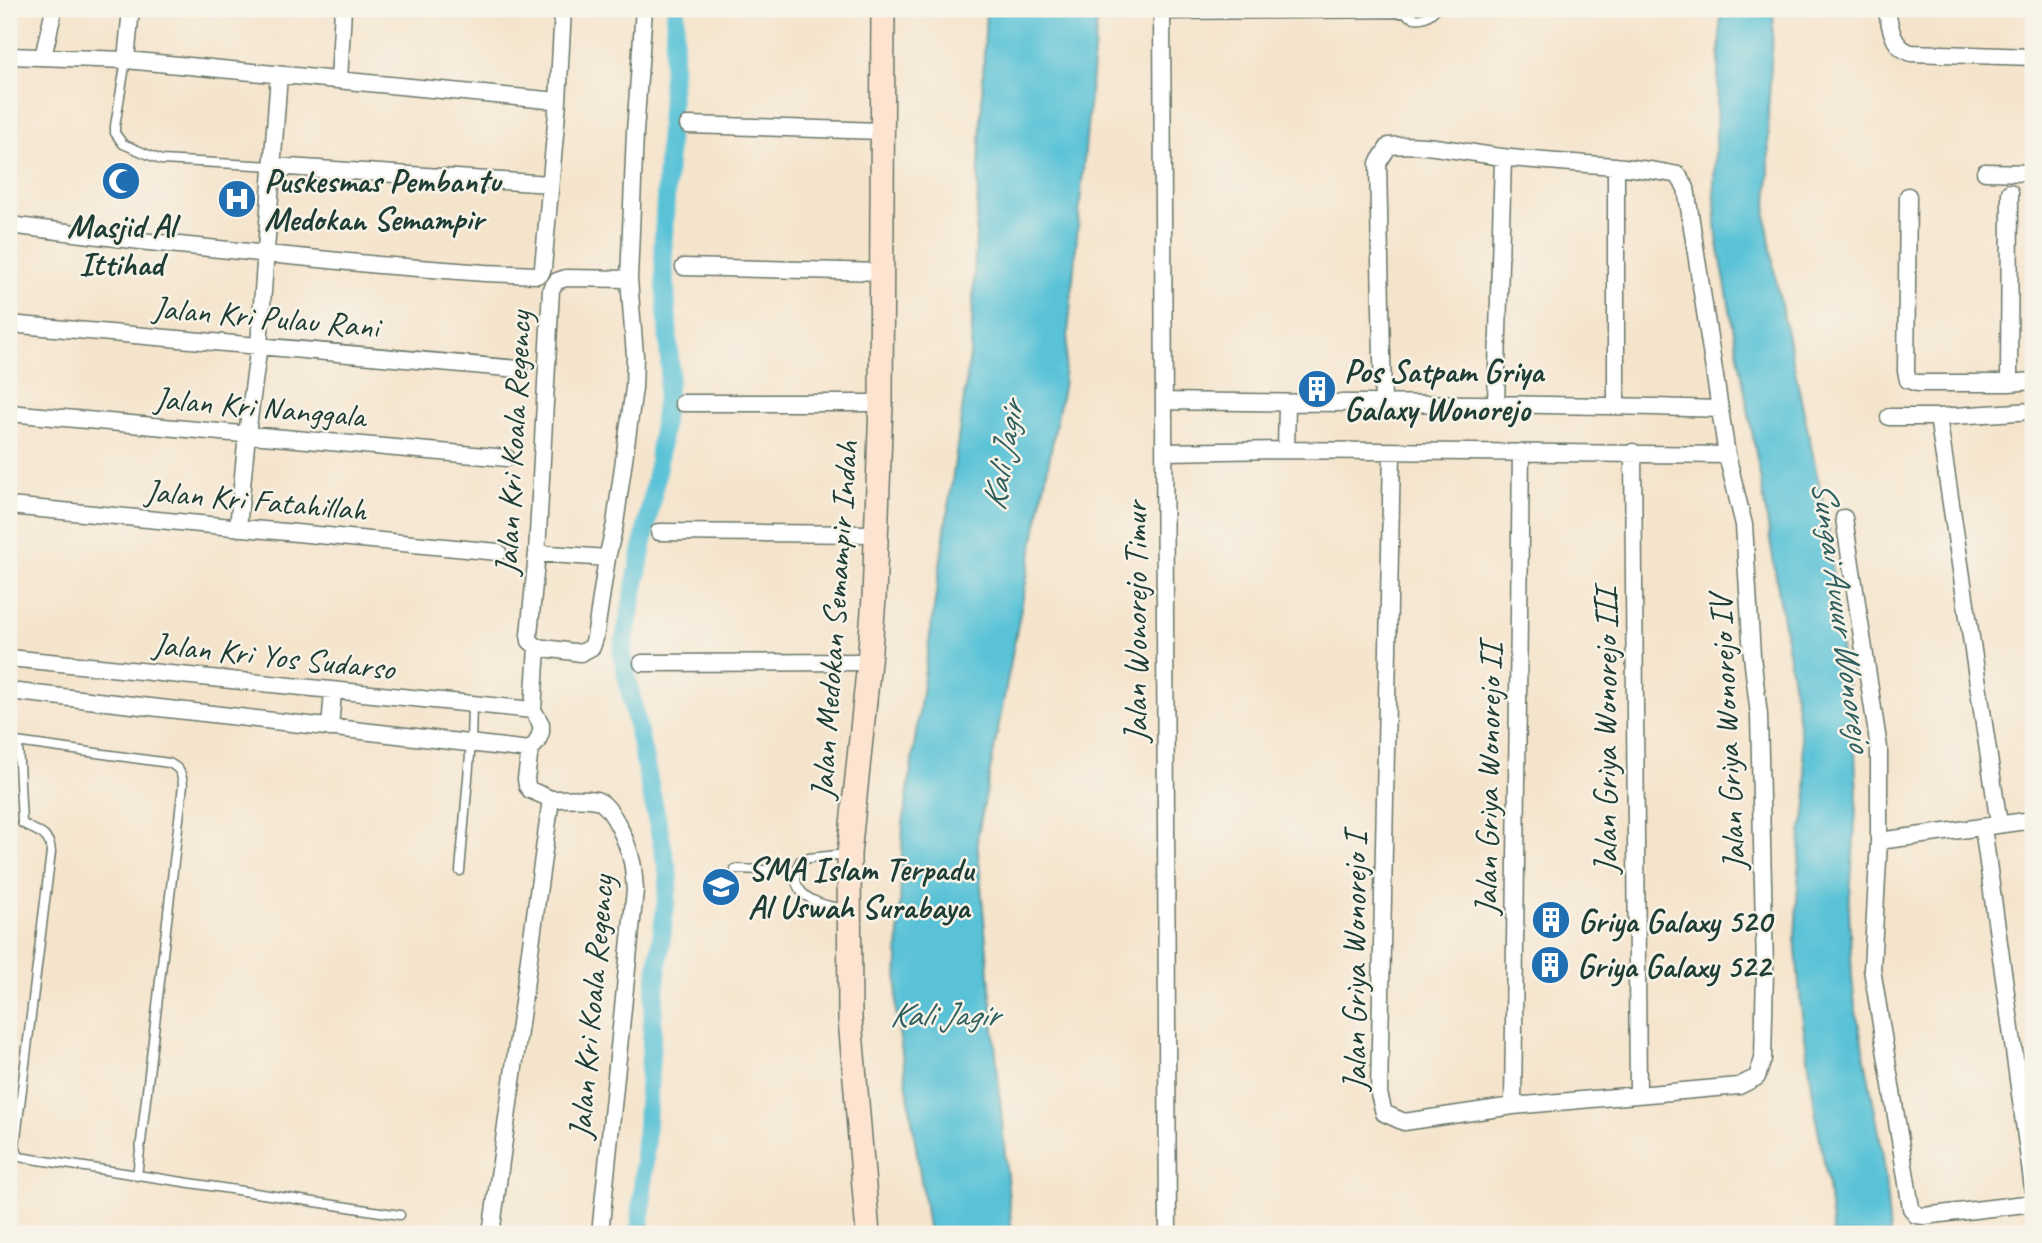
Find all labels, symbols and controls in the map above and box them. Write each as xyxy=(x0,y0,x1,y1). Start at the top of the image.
mosque icon: Masjid Al Ittihad xyxy=(100,160,142,202)
place label: Puskesmas Pembantu Medokan Semampir xyxy=(264,160,503,240)
hospital icon: Puskesmas Pembantu Medokan Semampir xyxy=(216,178,258,220)
place label: Masjid Al Ittihad xyxy=(67,205,181,285)
street label: Jalan Kri Pulau Rani xyxy=(149,286,385,348)
street label: Jalan Kri Koala Regency xyxy=(485,307,541,578)
place label: Pos Satpam Griya Galaxy Wonorejo xyxy=(1344,350,1546,430)
building icon: Pos Satpam Griya Galaxy Wonorejo xyxy=(1296,368,1338,410)
street label: Jalan Kri Nanggala xyxy=(151,377,369,437)
water label: Kali Jagir xyxy=(971,393,1035,514)
street label: Jalan Medokan Semampir Indah xyxy=(800,439,868,803)
street label: Jalan Kri Fatahillah xyxy=(142,469,370,531)
water label: Sungai Avuur Wonorejo xyxy=(1801,477,1884,757)
street label: Jalan Wonorejo Timur xyxy=(1115,499,1157,744)
street label: Jalan Griya Wonorejo III xyxy=(1585,582,1627,875)
street label: Jalan Griya Wonorejo IV xyxy=(1699,589,1755,873)
street label: Jalan Kri Yos Sudarso xyxy=(149,622,399,690)
street label: Jalan Griya Wonorejo II xyxy=(1465,636,1511,917)
street label: Jalan Griya Wonorejo I xyxy=(1334,826,1376,1093)
place label: SMA Islam Terpadu Al Uswah Surabaya xyxy=(748,848,976,928)
school or university icon: SMA Islam Terpadu Al Uswah Surabaya xyxy=(700,866,742,908)
street label: Jalan Kri Koala Regency xyxy=(558,871,624,1142)
building icon: Griya Galaxy 520 xyxy=(1530,899,1572,941)
place label: Griya Galaxy 520 xyxy=(1578,900,1774,942)
building icon: Griya Galaxy 522 xyxy=(1529,944,1571,986)
place label: Griya Galaxy 522 xyxy=(1577,945,1773,987)
water label: Kali Jagir xyxy=(890,992,1004,1037)

